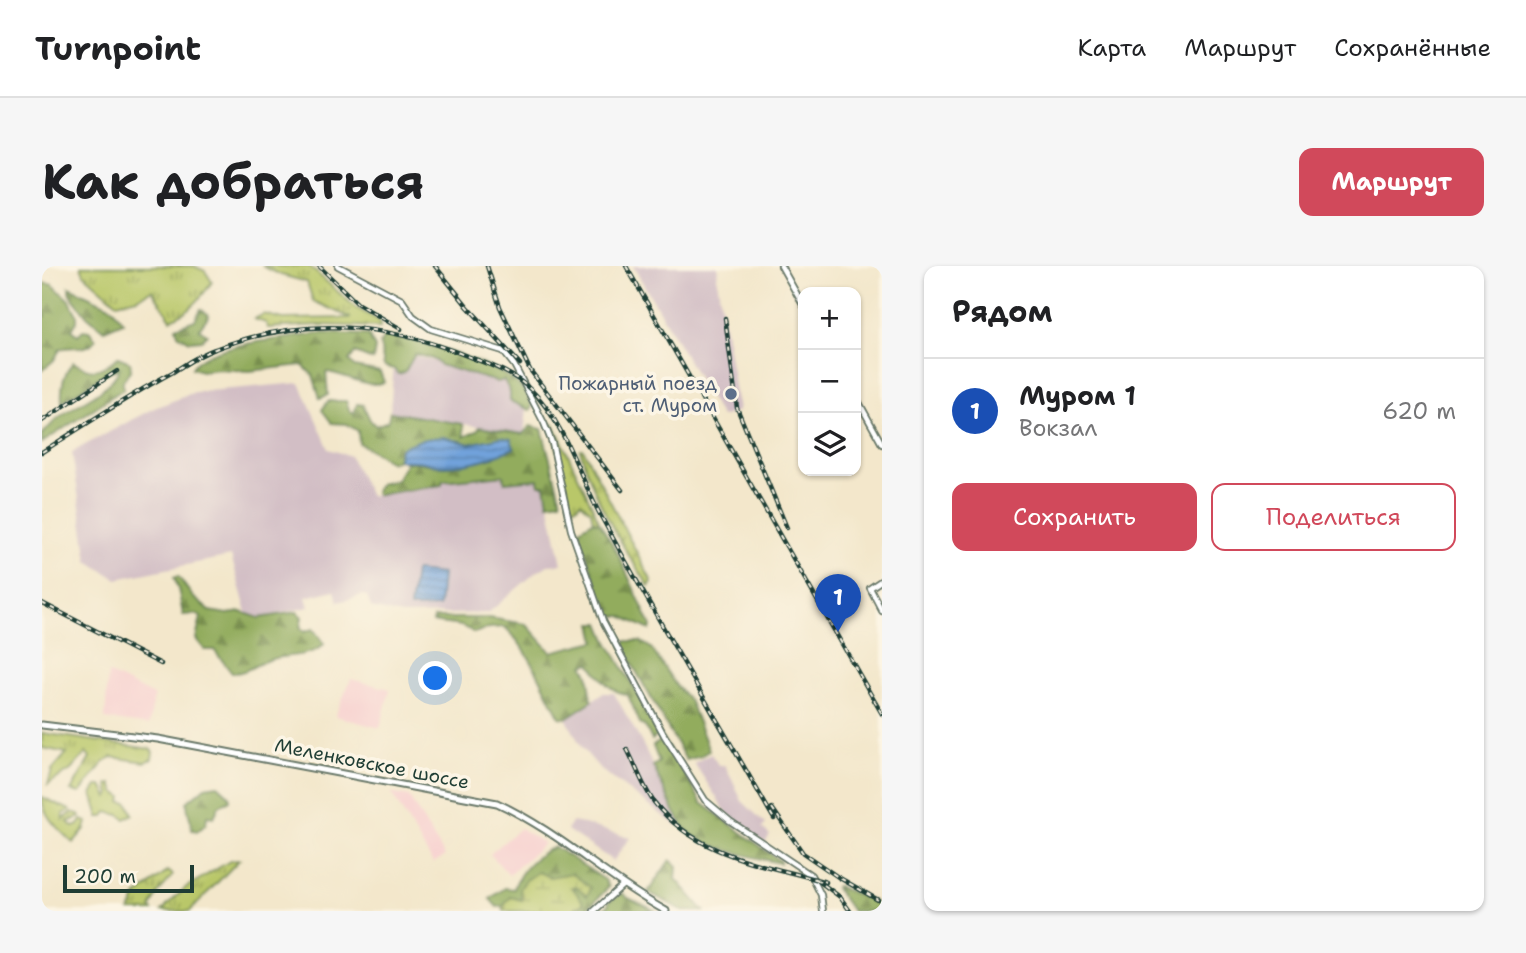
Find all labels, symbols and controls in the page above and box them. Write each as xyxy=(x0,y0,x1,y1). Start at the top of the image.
text: Turnpoint xyxy=(35,26,201,71)
text: Карта xyxy=(1078,32,1146,64)
text: Маршрут xyxy=(1184,32,1296,64)
text: Сохранённые xyxy=(1334,32,1491,64)
button: Маршрут xyxy=(1299,148,1484,216)
text: Как добраться xyxy=(42,149,424,215)
map controls xyxy=(798,287,861,476)
button: + xyxy=(798,287,861,350)
text: Рядом xyxy=(952,291,1052,332)
button: − xyxy=(798,350,861,413)
place label: Пожарный поезд ст. Муром xyxy=(559,371,717,418)
text: Муром 1 xyxy=(1019,378,1136,413)
marker: Пожарный поезд ст. Муром xyxy=(723,386,739,402)
text: 1 xyxy=(970,396,980,426)
text: 620 m xyxy=(1382,396,1456,426)
button: layers xyxy=(798,413,861,476)
text: Вокзал xyxy=(1019,413,1097,443)
button: Сохранить xyxy=(952,483,1197,551)
button: Поделиться xyxy=(1211,483,1456,551)
pin: 1 xyxy=(815,574,861,632)
your location xyxy=(418,661,452,695)
street label: Меленковское шоссе xyxy=(272,732,471,795)
scale bar xyxy=(63,862,194,894)
text: 200 m xyxy=(74,864,136,889)

